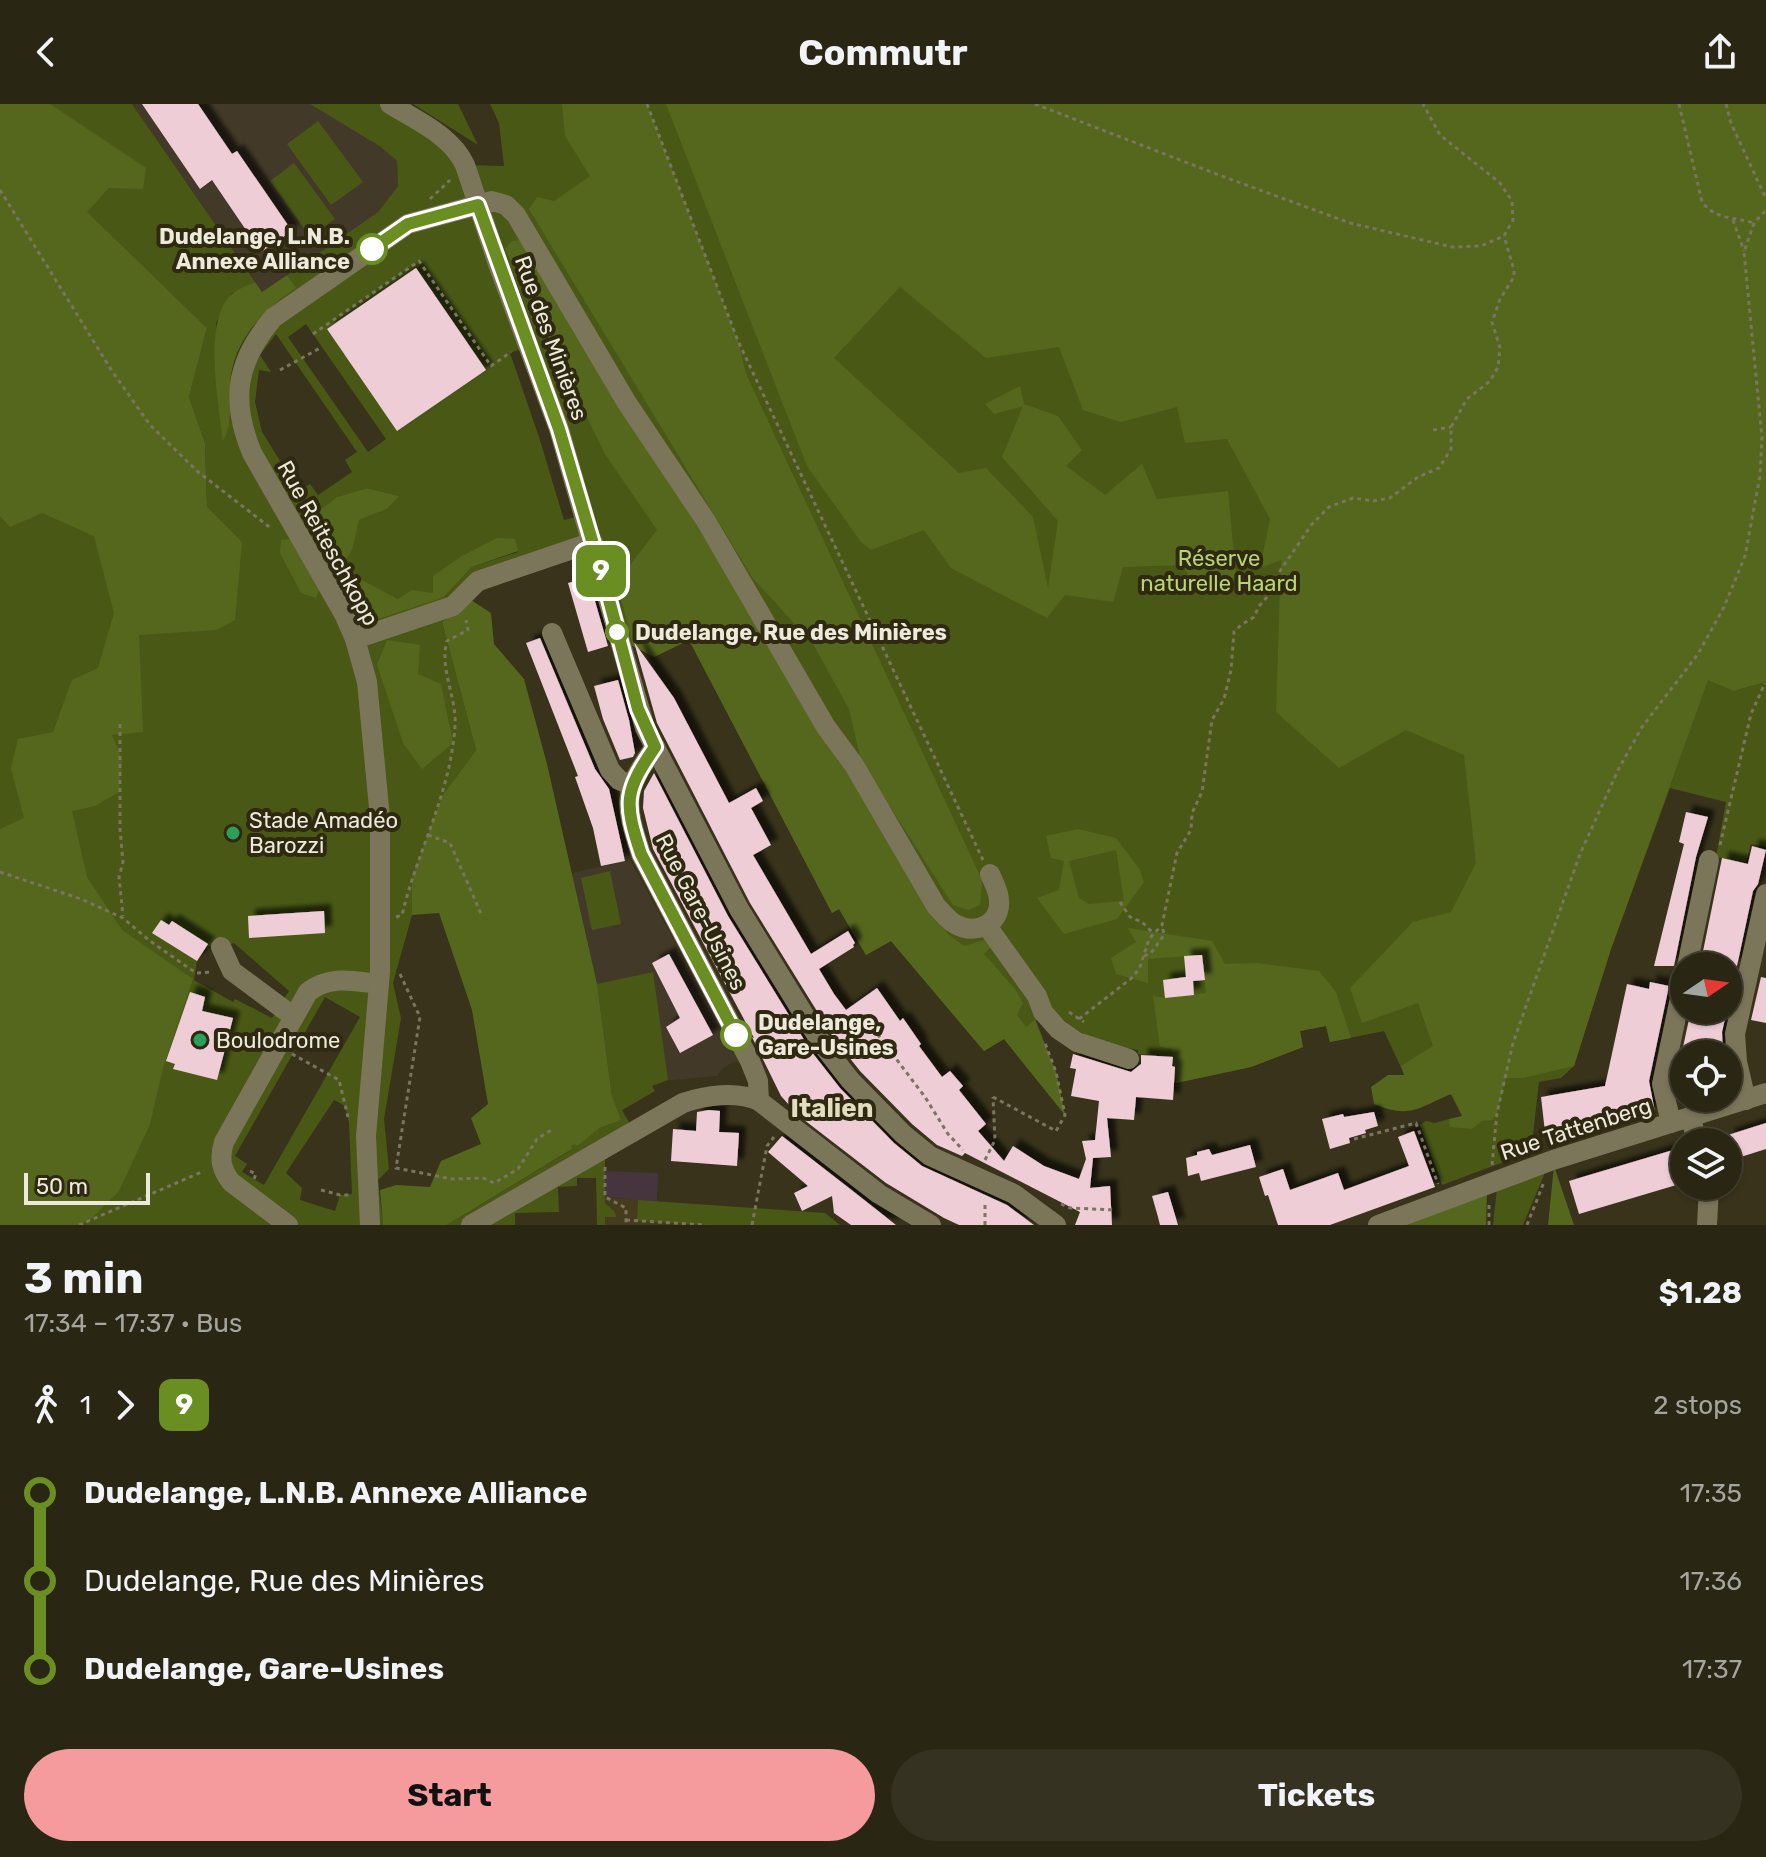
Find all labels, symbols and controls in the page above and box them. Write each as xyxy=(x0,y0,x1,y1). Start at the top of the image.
icon: back xyxy=(24,30,68,74)
icon: share xyxy=(1698,30,1742,74)
text: Commutr xyxy=(798,31,968,74)
place label: Dudelange, L.N.B. Annexe Alliance xyxy=(159,223,350,275)
marker: Dudelange, L.N.B. Annexe Alliance xyxy=(357,234,387,264)
street label: Rue des Minières xyxy=(509,252,593,424)
street label: Rue Reiteschkopp xyxy=(271,456,385,630)
line badge: 9 xyxy=(575,545,627,597)
park label: Réserve naturelle Haard xyxy=(1140,545,1298,597)
text: 9 xyxy=(592,554,610,587)
place label: Dudelange, Rue des Minières xyxy=(635,619,947,646)
marker: Dudelange, Rue des Minières xyxy=(606,621,628,643)
place label: Stade Amadéo Barozzi xyxy=(249,807,398,859)
marker: Stade Amadéo Barozzi xyxy=(224,824,242,842)
street label: Rue Gare-Usines xyxy=(650,829,752,995)
north arrow xyxy=(1670,952,1742,1024)
map controls xyxy=(1670,952,1742,1200)
place label: Dudelange, Gare-Usines xyxy=(758,1009,894,1061)
marker: Dudelange, Gare-Usines xyxy=(721,1020,751,1050)
place label: Boulodrome xyxy=(216,1027,340,1054)
marker: Boulodrome xyxy=(191,1031,209,1049)
button: locate xyxy=(1670,1040,1742,1112)
street label: Rue Tattenberg xyxy=(1497,1092,1655,1166)
district label: Italien xyxy=(791,1093,873,1124)
button: layers xyxy=(1670,1128,1742,1200)
scale bar xyxy=(24,1169,150,1205)
text: 50 m xyxy=(36,1173,88,1200)
text: 3 min xyxy=(24,1252,144,1304)
text: $1.28 xyxy=(1659,1275,1742,1311)
text: 17:34 – 17:37 · Bus xyxy=(24,1308,242,1339)
icon: walk xyxy=(24,1383,68,1427)
icon: forward xyxy=(103,1383,147,1427)
text: 9 xyxy=(175,1388,193,1421)
text: 1 xyxy=(80,1390,91,1421)
text: 2 stops xyxy=(1653,1390,1742,1421)
text: Dudelange, L.N.B. Annexe Alliance xyxy=(84,1475,588,1511)
text: 17:35 xyxy=(1680,1478,1742,1509)
text: Dudelange, Rue des Minières xyxy=(84,1563,485,1599)
text: 17:36 xyxy=(1680,1566,1742,1597)
text: Dudelange, Gare-Usines xyxy=(84,1651,444,1687)
text: 17:37 xyxy=(1682,1654,1742,1685)
button: Start xyxy=(24,1749,875,1841)
button: Tickets xyxy=(891,1749,1742,1841)

